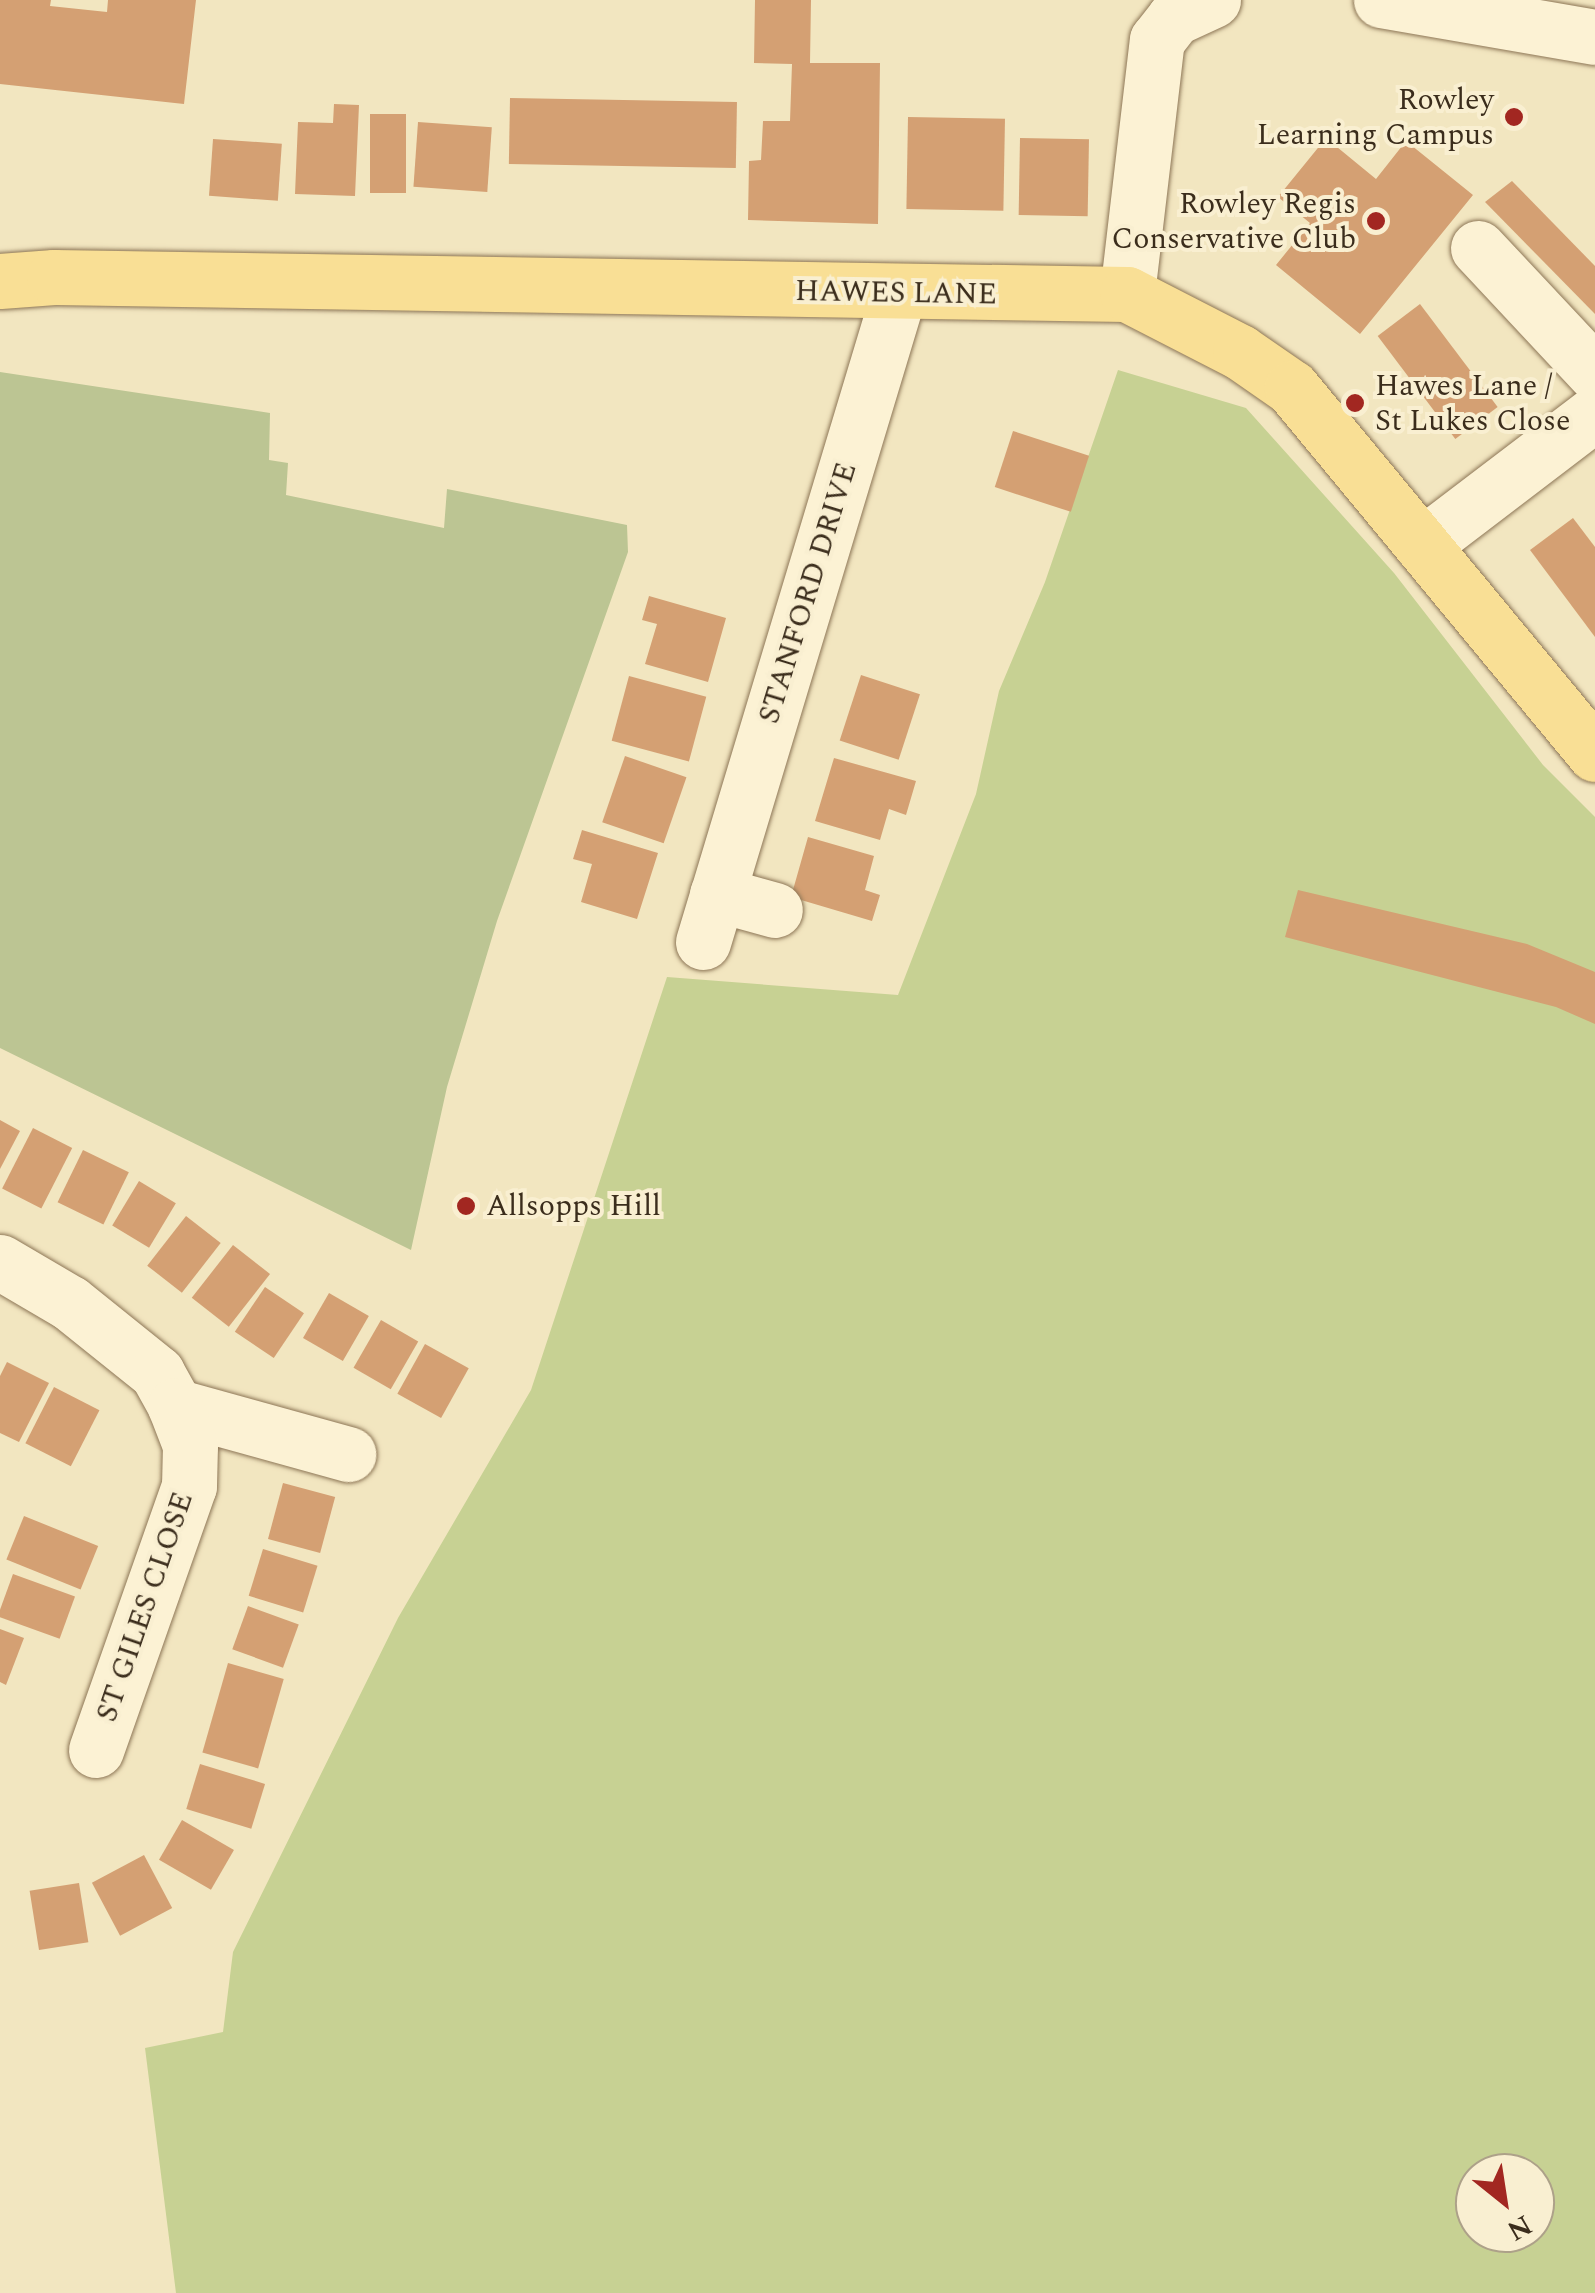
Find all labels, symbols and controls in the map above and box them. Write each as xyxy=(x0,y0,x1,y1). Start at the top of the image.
place label: Rowley Learning Campus xyxy=(1257,82,1494,152)
marker: Rowley Learning Campus xyxy=(1503,106,1525,128)
place label: Rowley Regis Conservative Club xyxy=(1111,186,1356,256)
marker: Rowley Regis Conservative Club xyxy=(1365,210,1387,232)
street label: HAWES LANE xyxy=(795,273,997,313)
place label: Hawes Lane / St Lukes Close xyxy=(1375,368,1571,438)
marker: Hawes Lane / St Lukes Close xyxy=(1344,392,1366,414)
street label: STANFORD DRIVE xyxy=(751,458,865,728)
place label: Allsopps Hill xyxy=(486,1188,661,1224)
marker: Allsopps Hill xyxy=(455,1195,477,1217)
street label: ST GILES CLOSE xyxy=(89,1487,201,1727)
north arrow xyxy=(1455,2153,1555,2253)
text: N xyxy=(1499,2203,1540,2252)

